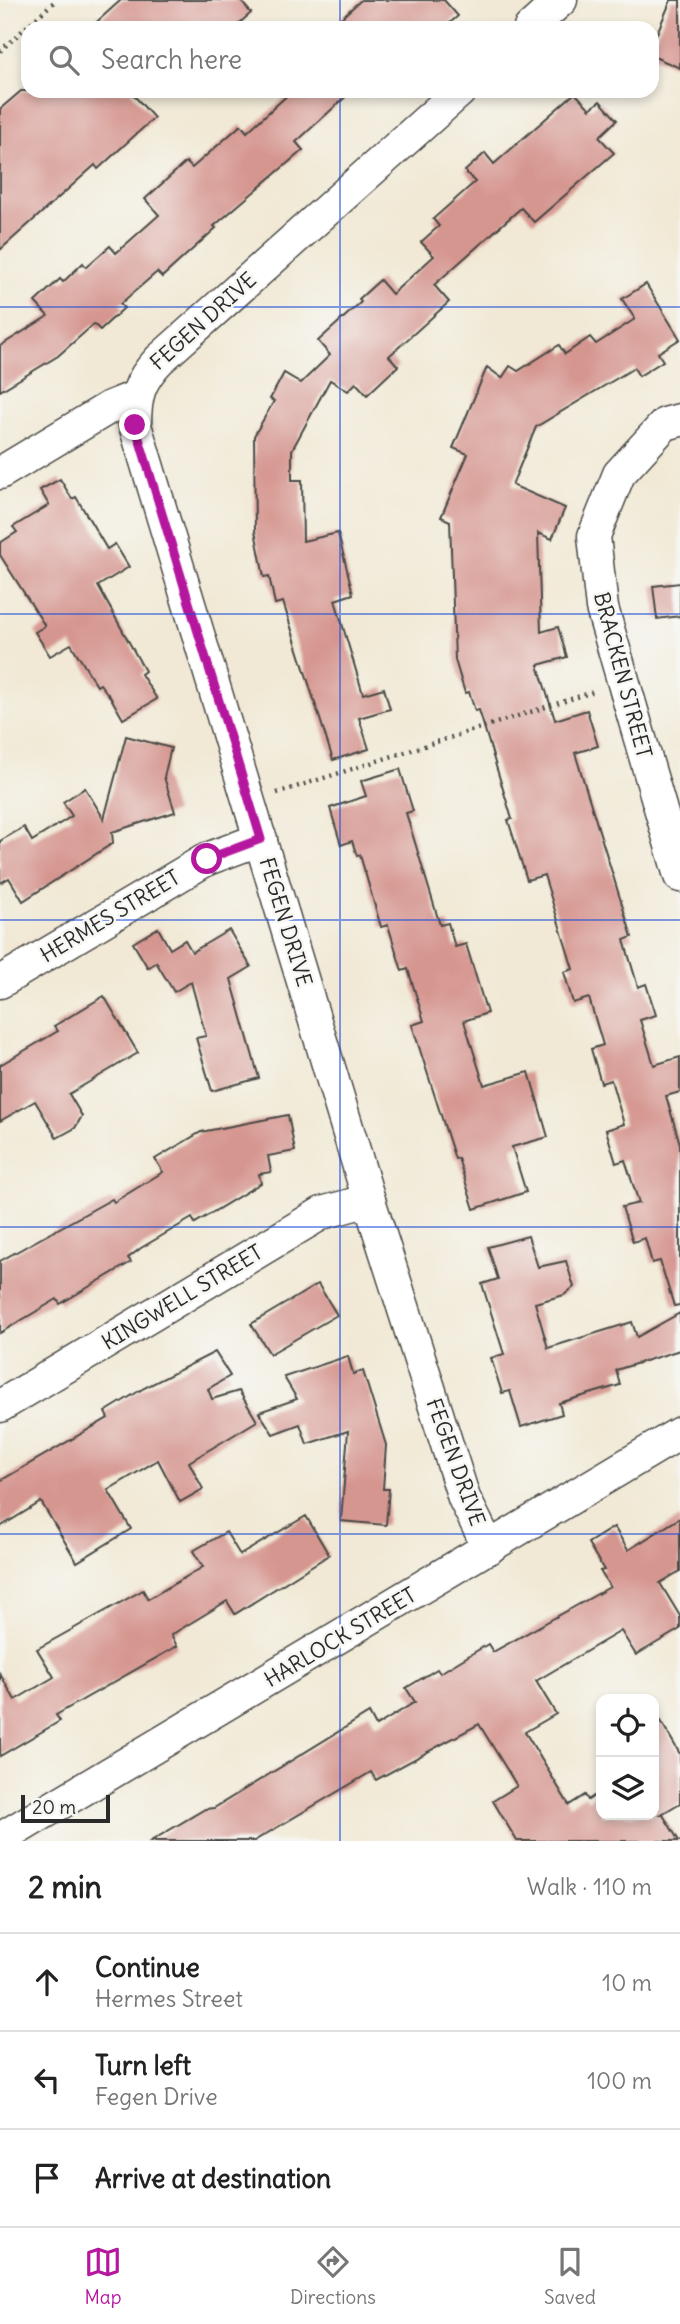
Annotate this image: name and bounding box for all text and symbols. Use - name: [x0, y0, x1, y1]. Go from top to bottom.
- search box: [21, 21, 659, 98]
- icon: search: [45, 41, 83, 79]
- text: Search here: [101, 43, 242, 76]
- street label: FEGEN DRIVE: [144, 266, 262, 376]
- route end: [119, 409, 150, 440]
- street label: BRACKEN STREET: [588, 589, 658, 761]
- route start: [191, 843, 222, 874]
- street label: FEGEN DRIVE: [254, 854, 318, 990]
- street label: HERMES STREET: [35, 864, 185, 968]
- street label: KINGWELL STREET: [97, 1238, 267, 1356]
- street label: FEGEN DRIVE: [420, 1395, 492, 1529]
- street label: HARLOCK STREET: [259, 1581, 421, 1693]
- map controls: [596, 1694, 659, 1820]
- button: locate: [596, 1694, 659, 1757]
- button: layers: [596, 1757, 659, 1820]
- scale bar: [21, 1792, 110, 1824]
- text: 20 m: [32, 1795, 76, 1819]
- text: 2 min: [28, 1868, 102, 1906]
- text: Walk · 110 m: [527, 1872, 652, 1901]
- text: Continue: [95, 1951, 200, 1984]
- icon: ahead: [28, 1963, 66, 2001]
- text: 10 m: [602, 1968, 652, 1997]
- text: Hermes Street: [95, 1984, 243, 2013]
- text: Turn left: [95, 2049, 191, 2082]
- icon: left: [28, 2061, 66, 2099]
- text: 100 m: [587, 2066, 652, 2095]
- text: Fegen Drive: [95, 2082, 218, 2111]
- icon: arrive: [28, 2159, 66, 2197]
- text: Arrive at destination: [95, 2162, 331, 2195]
- tab: Map: [84, 2243, 122, 2309]
- tab: Directions: [290, 2243, 376, 2309]
- tab: Saved: [544, 2243, 596, 2309]

